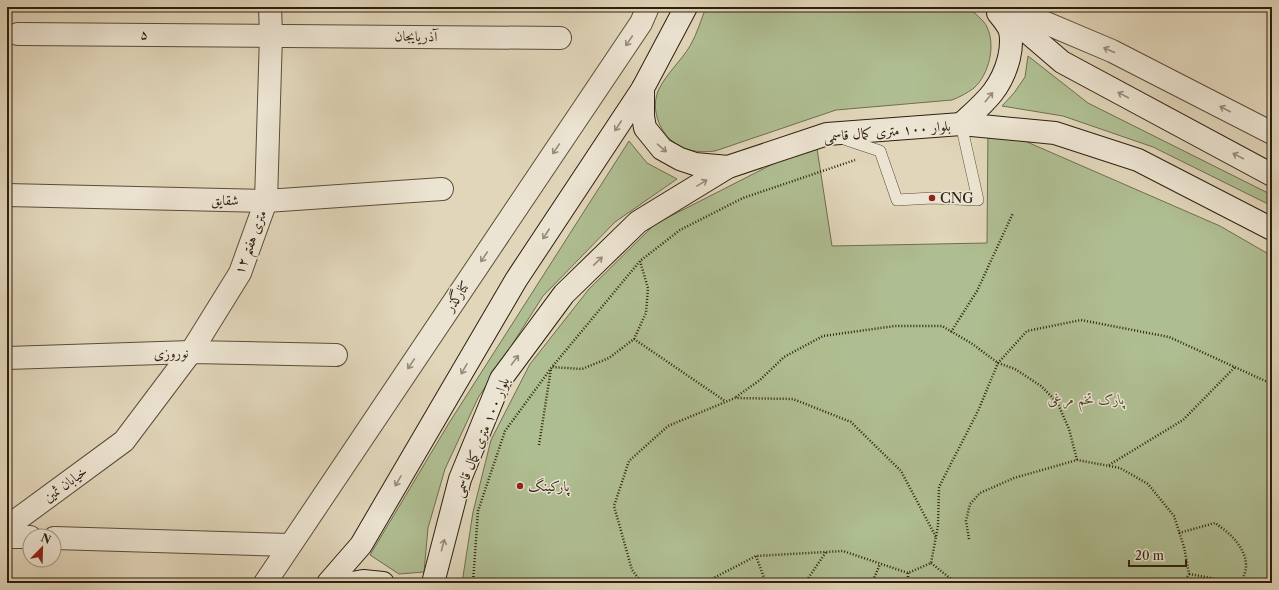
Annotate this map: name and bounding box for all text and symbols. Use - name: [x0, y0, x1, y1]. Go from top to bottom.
- street label: ۵: [140, 25, 148, 43]
- street label: آذریایجان: [394, 27, 439, 45]
- one-way arrow: [625, 35, 633, 46]
- one-way arrow: [1103, 45, 1115, 53]
- one-way arrow: [1117, 91, 1129, 98]
- one-way arrow: [984, 92, 993, 103]
- one-way arrow: [1219, 105, 1231, 112]
- street label: بلوار ۱۰۰ متری کمال قاسمی: [823, 116, 952, 147]
- one-way arrow: [614, 120, 622, 131]
- one-way arrow: [552, 143, 560, 154]
- one-way arrow: [657, 143, 667, 152]
- one-way arrow: [1232, 152, 1244, 160]
- one-way arrow: [696, 179, 708, 187]
- place label: CNG: [940, 189, 974, 207]
- street label: شقایق: [211, 191, 239, 209]
- marker: CNG: [927, 193, 937, 203]
- street label: ۱۲ متری هفتم: [230, 207, 275, 278]
- one-way arrow: [542, 228, 550, 240]
- one-way arrow: [480, 251, 488, 262]
- one-way arrow: [593, 256, 603, 266]
- street label: کنارگذر: [438, 277, 474, 316]
- street label: نوروزی: [153, 343, 189, 363]
- one-way arrow: [511, 355, 519, 366]
- one-way arrow: [407, 359, 415, 370]
- one-way arrow: [460, 363, 468, 375]
- street label: بلوار ۱۰۰ متری کمال قاسمی: [449, 374, 514, 500]
- park label: پارک تخم مرغی: [1048, 390, 1126, 413]
- street label: خیابان ثمین: [39, 462, 91, 506]
- one-way arrow: [394, 475, 402, 487]
- place label: پارکینگ: [528, 477, 571, 497]
- marker: پارکینگ: [515, 481, 525, 491]
- north arrow: [22, 528, 62, 568]
- text: N: [39, 530, 53, 547]
- one-way arrow: [440, 539, 447, 552]
- scale bar: [1129, 542, 1186, 568]
- text: 20 m: [1135, 548, 1164, 563]

